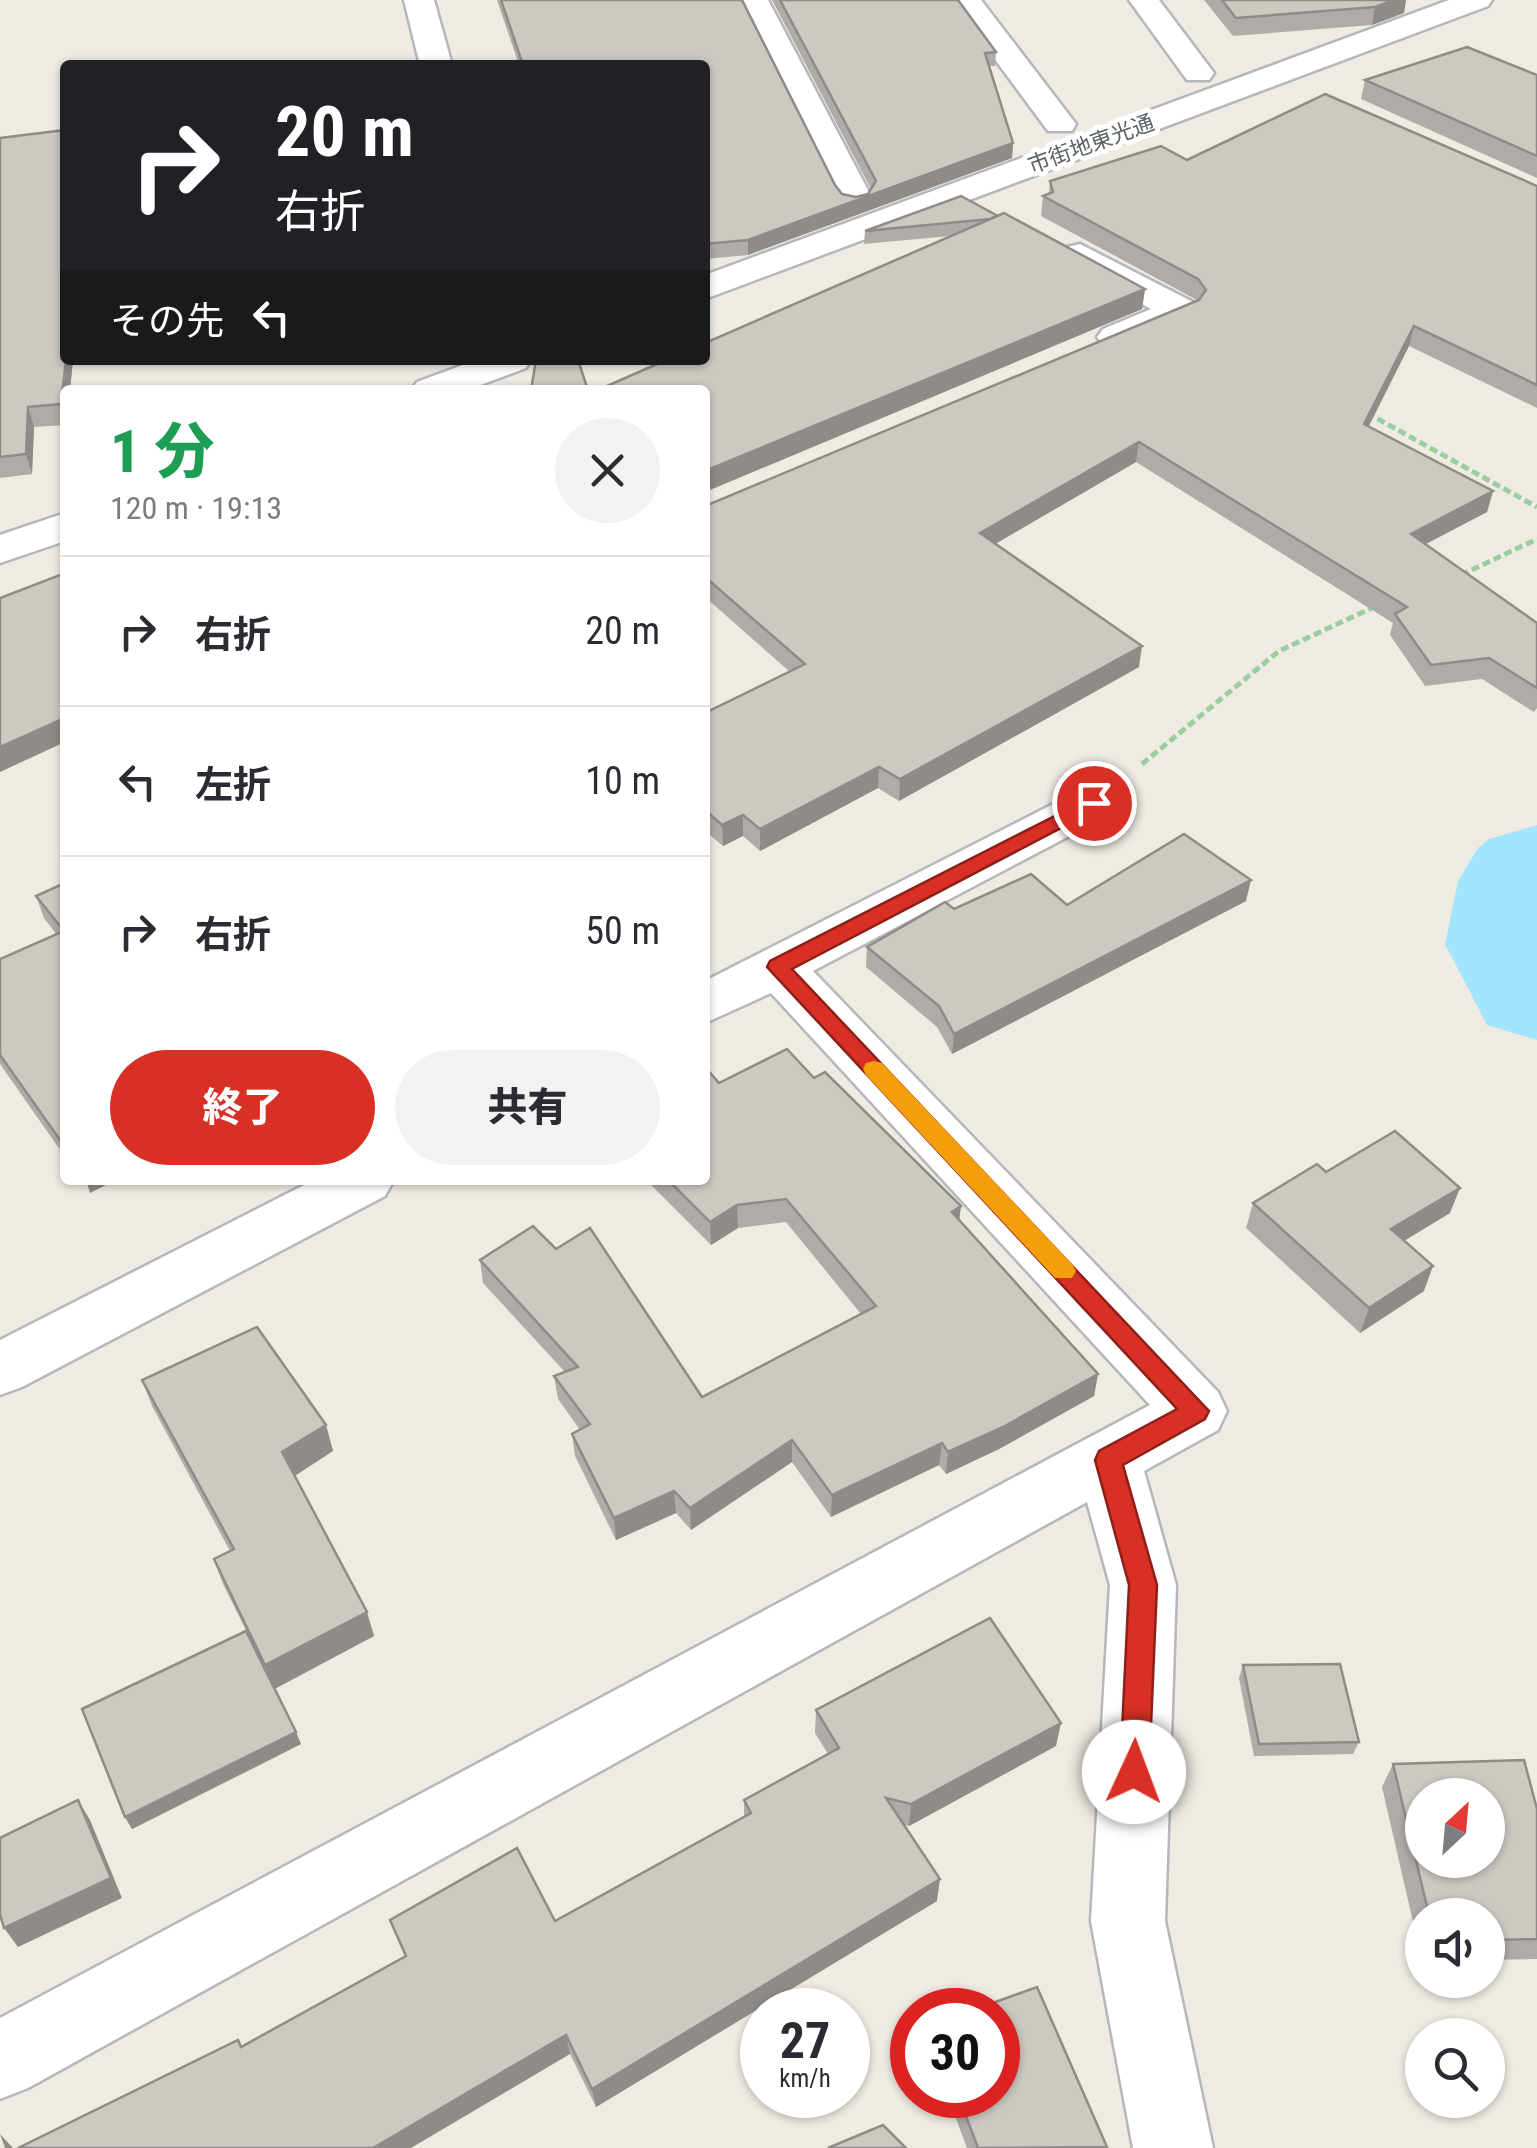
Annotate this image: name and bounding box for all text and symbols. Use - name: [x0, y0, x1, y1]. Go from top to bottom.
- text: 20 m: [275, 91, 414, 173]
- icon: right: [110, 100, 240, 230]
- street label: 市街地東光通: [1025, 110, 1157, 178]
- text: 右折: [275, 185, 365, 238]
- icon: left: [244, 290, 299, 345]
- text: その先: [110, 299, 224, 343]
- text: 1 分: [110, 416, 214, 487]
- button: close: [555, 418, 660, 523]
- text: 120 m · 19:13: [110, 489, 282, 527]
- icon: right: [110, 604, 165, 659]
- text: 20 m: [585, 609, 660, 653]
- text: 右折: [195, 613, 271, 657]
- icon: left: [110, 754, 165, 809]
- text: 10 m: [585, 759, 660, 803]
- pin: [1052, 761, 1137, 846]
- text: 左折: [195, 763, 271, 807]
- icon: arrive: [1067, 776, 1122, 831]
- icon: right: [110, 904, 165, 959]
- text: 50 m: [585, 909, 660, 953]
- text: 右折: [195, 913, 271, 957]
- button: 終了: [110, 1050, 375, 1165]
- button: 共有: [395, 1050, 660, 1165]
- position arrow: [1082, 1720, 1186, 1824]
- north arrow: [1405, 1778, 1505, 1878]
- map controls: [1405, 1778, 1505, 2118]
- button: sound: [1405, 1898, 1505, 1998]
- speed limit sign: 30: [890, 1988, 1020, 2118]
- text: 27: [780, 2012, 830, 2070]
- button: search: [1405, 2018, 1505, 2118]
- text: km/h: [779, 2064, 831, 2093]

